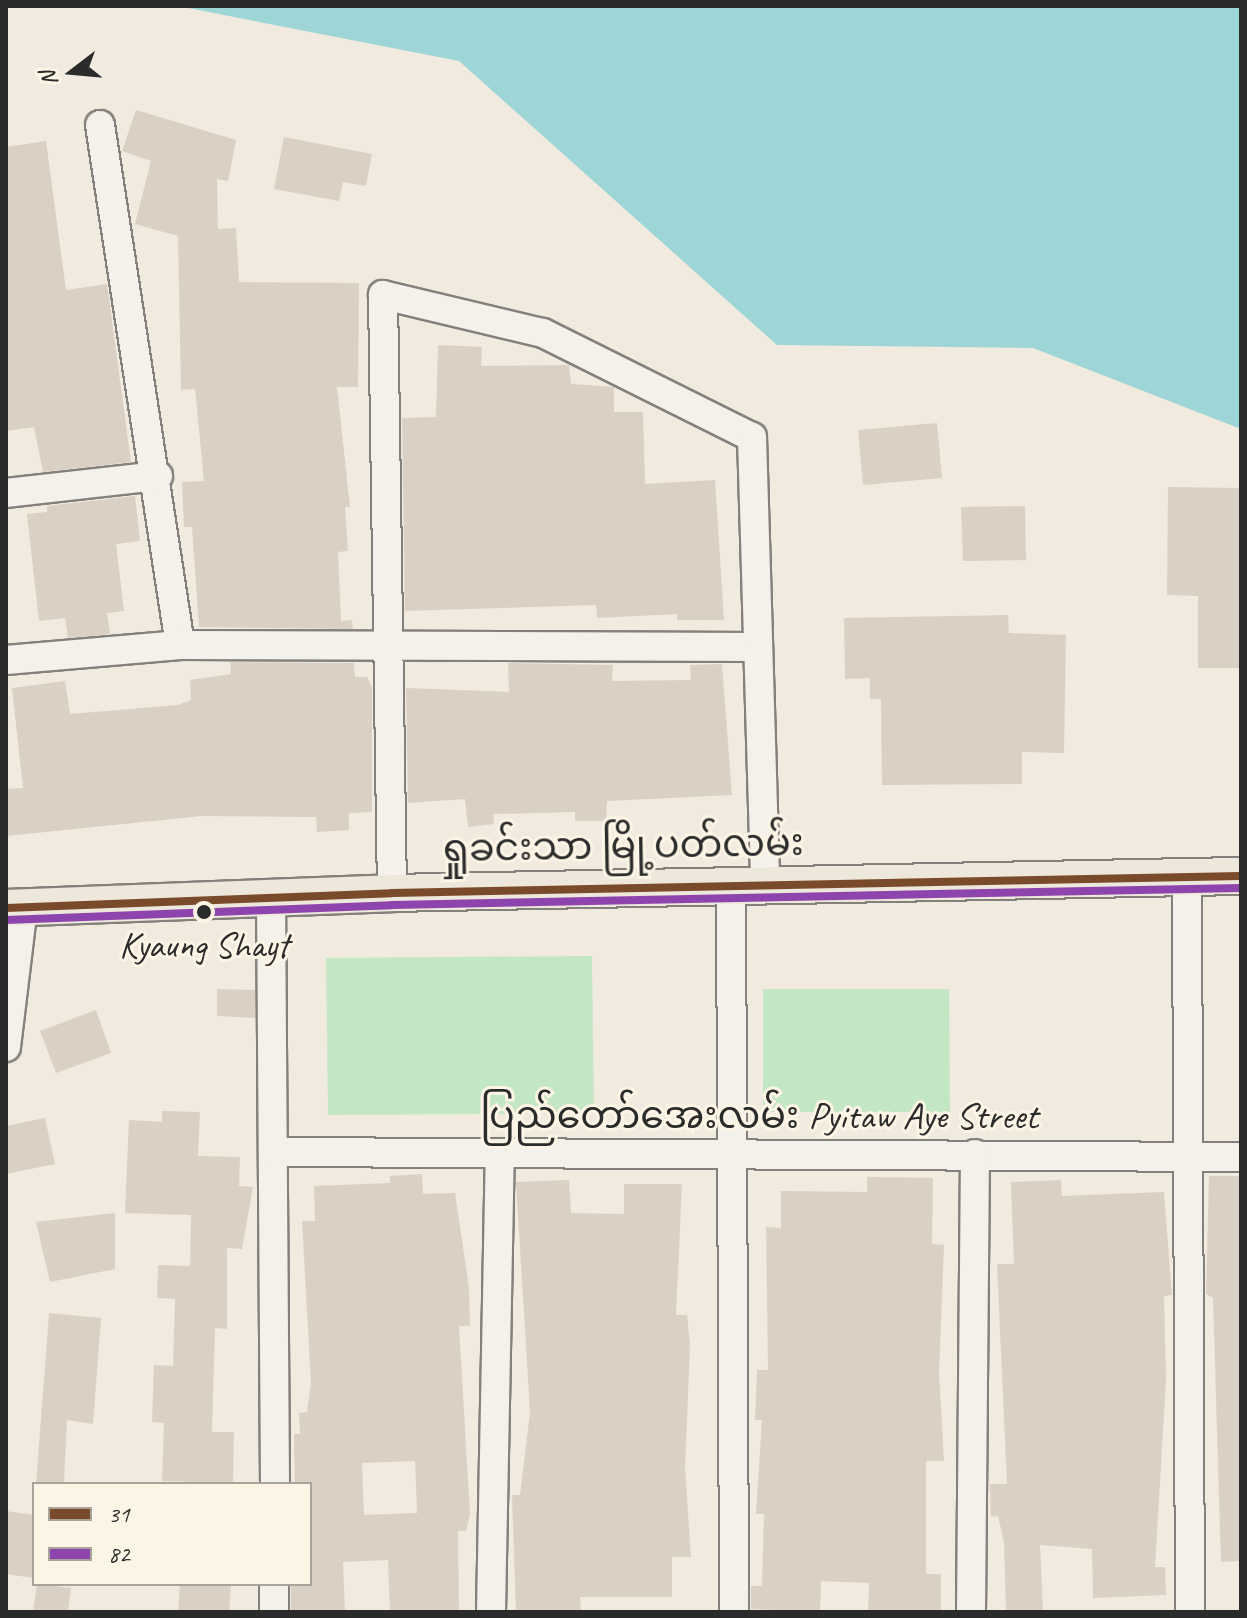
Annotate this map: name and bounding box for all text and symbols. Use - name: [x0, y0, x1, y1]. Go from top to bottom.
- north arrow: [32, 32, 112, 112]
- text: N: [34, 68, 64, 89]
- street label: ရှုခင်းသာ မြို့ပတ်လမ်း: [440, 820, 804, 872]
- marker: Kyaung Shayt: [196, 904, 212, 920]
- place label: Kyaung Shayt: [119, 924, 289, 968]
- street label: ပြည်တော်အေးလမ်း Pyitaw Aye Street: [480, 1093, 1038, 1139]
- legend: [32, 1482, 312, 1586]
- text: 31: [108, 1499, 130, 1529]
- text: 82: [108, 1539, 130, 1569]

